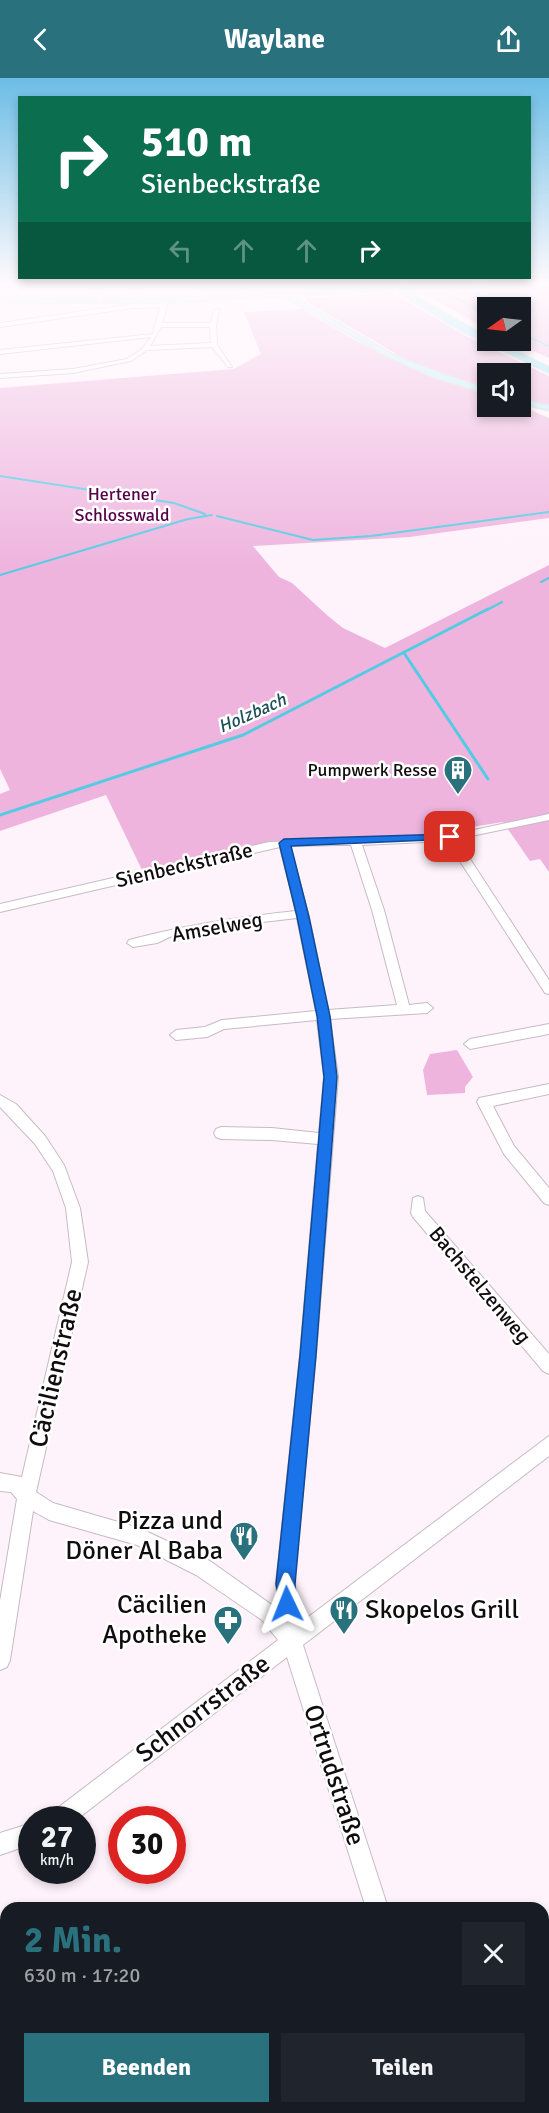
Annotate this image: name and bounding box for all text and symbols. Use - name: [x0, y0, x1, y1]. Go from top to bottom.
- icon: back: [24, 23, 57, 56]
- text: Waylane: [224, 23, 325, 56]
- icon: share: [492, 23, 525, 56]
- text: 510 m: [141, 117, 252, 168]
- icon: right: [42, 120, 120, 198]
- text: Sienbeckstraße: [141, 168, 321, 201]
- icon: left: [164, 234, 197, 267]
- icon: ahead: [227, 234, 260, 267]
- icon: ahead: [290, 234, 323, 267]
- icon: right: [353, 234, 386, 267]
- north arrow: [477, 297, 531, 351]
- map controls: [477, 297, 531, 417]
- button: sound: [477, 363, 531, 417]
- park label: Hertener Schlosswald: [74, 483, 170, 526]
- water label: Holzbach: [215, 688, 290, 738]
- building icon: Pumpwerk Resse: [442, 754, 474, 796]
- place label: Pumpwerk Resse: [308, 759, 437, 781]
- pin: [424, 811, 475, 862]
- icon: arrive: [433, 820, 466, 853]
- street label: Sienbeckstraße: [113, 837, 255, 893]
- street label: Amselweg: [170, 906, 264, 948]
- street label: Bachstelzenweg: [423, 1221, 537, 1349]
- street label: Cäcilienstraße: [22, 1285, 90, 1451]
- place label: Pizza und Döner Al Baba: [65, 1505, 223, 1567]
- restaurant icon: Pizza und Döner Al Baba: [228, 1520, 260, 1562]
- position arrow: [255, 1572, 319, 1636]
- place label: Cäcilien Apotheke: [102, 1589, 207, 1651]
- restaurant icon: Skopelos Grill: [328, 1594, 360, 1636]
- place label: Skopelos Grill: [365, 1594, 519, 1626]
- pharmacy icon: Cäcilien Apotheke: [212, 1604, 244, 1646]
- street label: Schnorrstraße: [129, 1648, 277, 1770]
- street label: Ortrudstraße: [296, 1701, 372, 1849]
- speed limit sign: 30: [108, 1806, 186, 1884]
- text: 27: [41, 1819, 73, 1856]
- text: km/h: [40, 1851, 74, 1869]
- text: 2 Min.: [24, 1918, 122, 1963]
- button: close: [462, 1922, 525, 1985]
- text: 630 m · 17:20: [24, 1963, 140, 1988]
- button: Beenden: [24, 2033, 269, 2102]
- button: Teilen: [281, 2033, 525, 2102]

